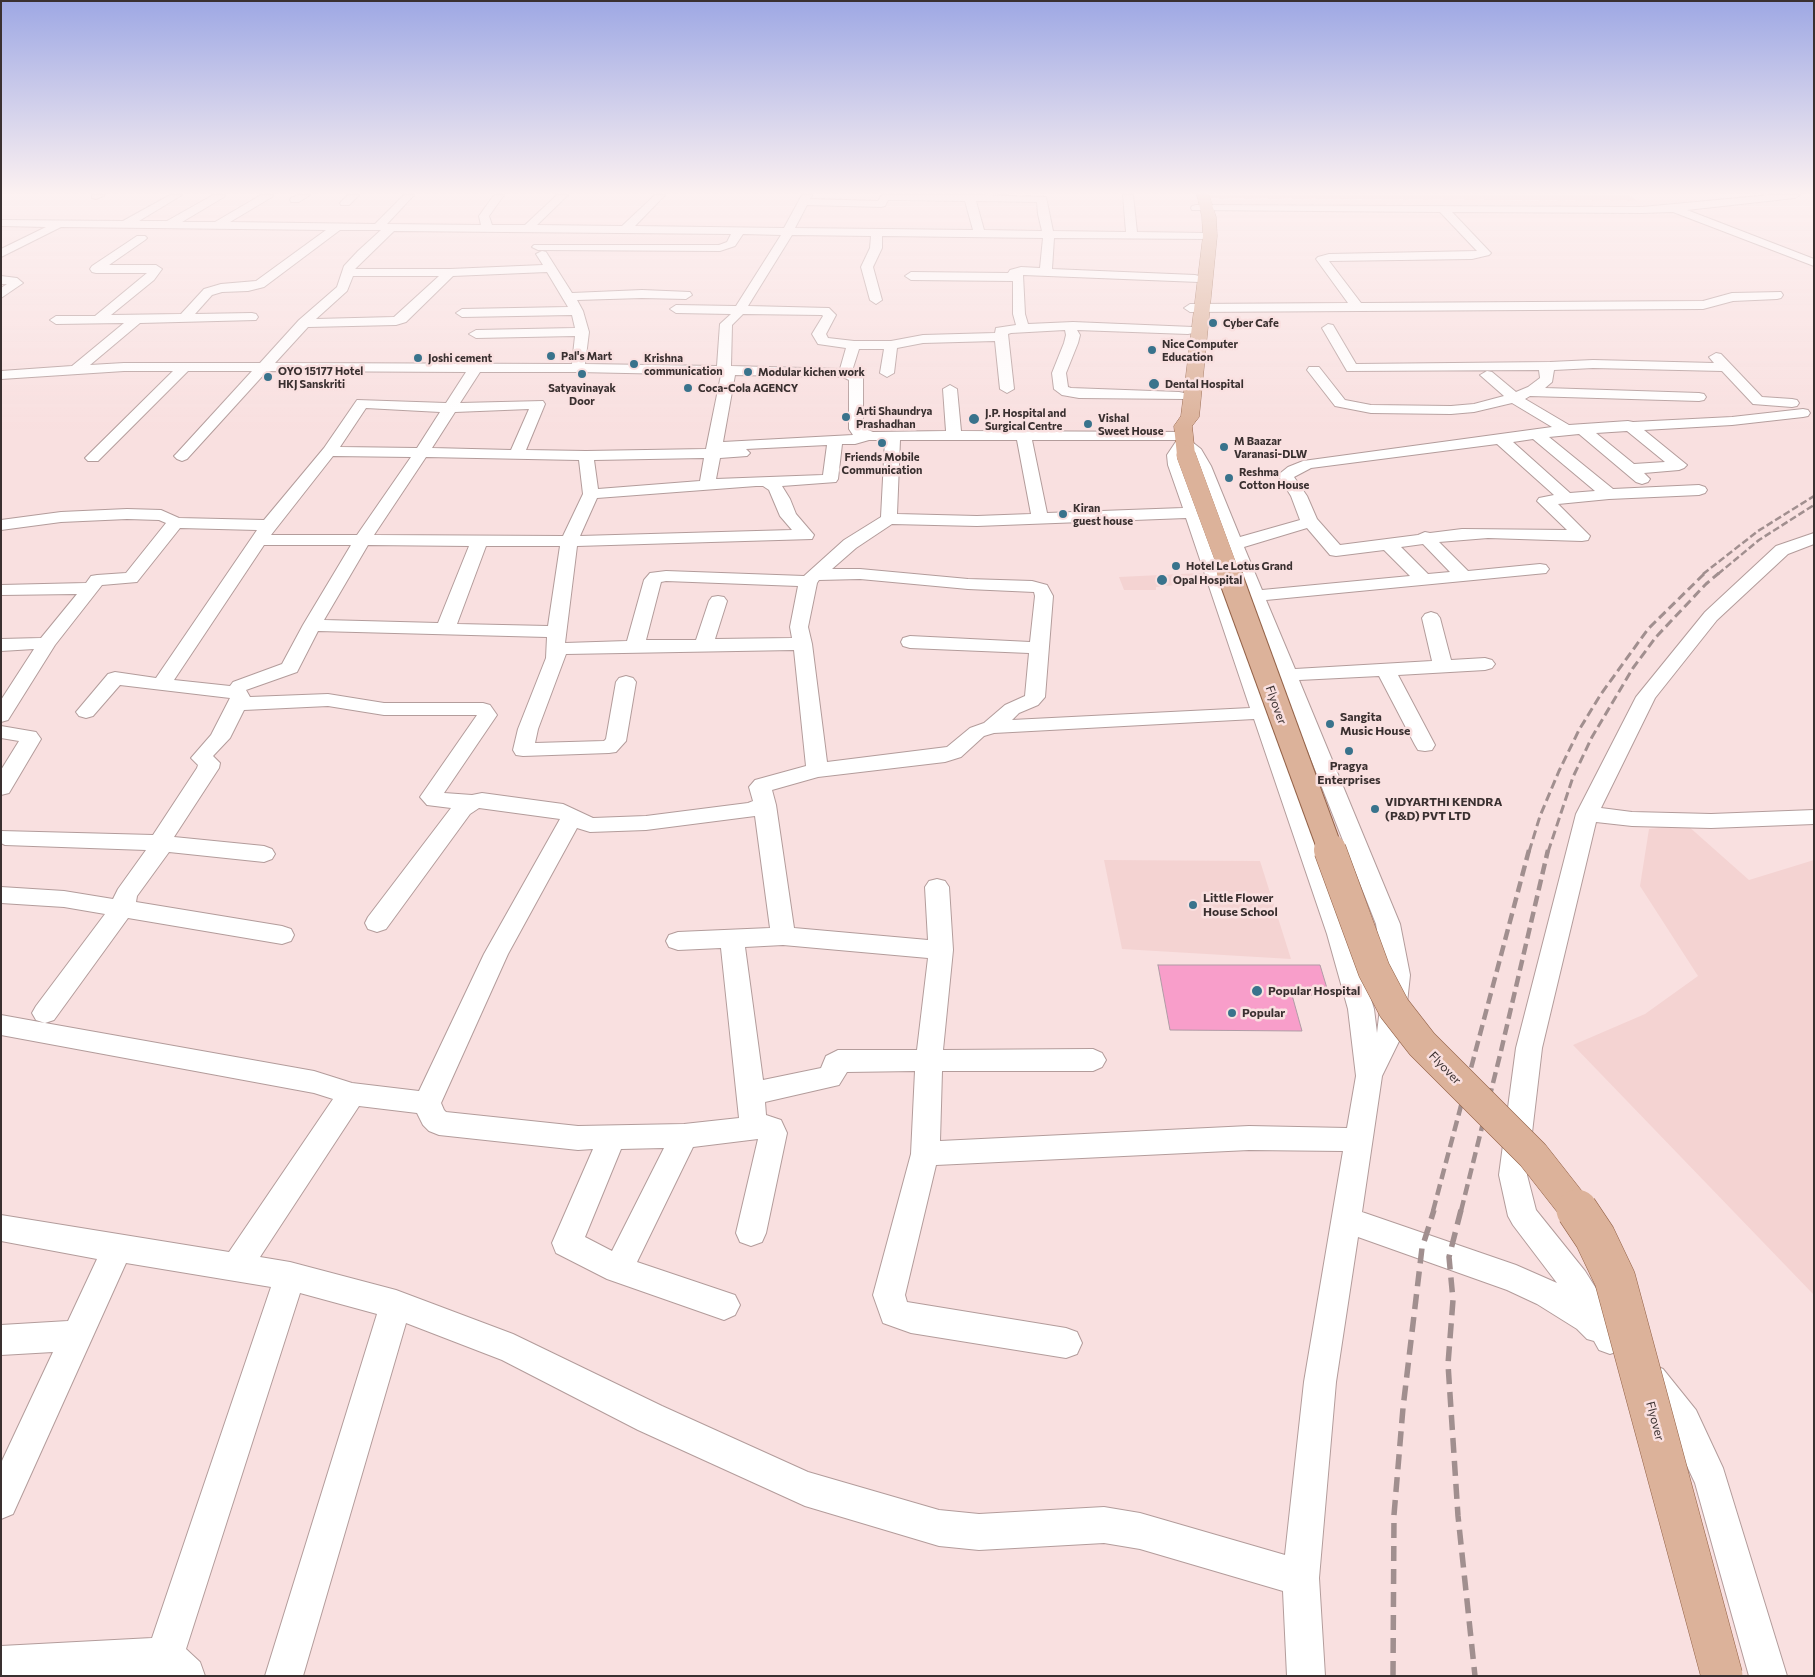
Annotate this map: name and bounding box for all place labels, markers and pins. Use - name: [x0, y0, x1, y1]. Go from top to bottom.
- place label: Cyber Cafe: [1223, 316, 1279, 330]
- marker: Cyber Cafe: [1207, 317, 1219, 329]
- place label: Nice Computer Education: [1162, 337, 1238, 363]
- marker: Nice Computer Education: [1146, 344, 1158, 356]
- place label: Pal's Mart: [561, 349, 612, 363]
- marker: Pal's Mart: [545, 350, 557, 362]
- place label: Joshi cement: [428, 351, 492, 365]
- place label: Krishna communication: [644, 351, 723, 377]
- marker: Joshi cement: [412, 352, 424, 364]
- marker: Krishna communication: [628, 358, 640, 370]
- place label: OYO 15177 Hotel HKJ Sanskriti: [278, 364, 363, 390]
- place label: Modular kichen work: [758, 365, 865, 379]
- marker: Modular kichen work: [742, 366, 754, 378]
- marker: Satyavinayak Door: [576, 368, 588, 380]
- marker: OYO 15177 Hotel HKJ Sanskriti: [262, 371, 274, 383]
- marker: Dental Hospital: [1147, 377, 1161, 391]
- place label: Dental Hospital: [1165, 377, 1244, 391]
- place label: Satyavinayak Door: [548, 381, 616, 407]
- place label: Coca-Cola AGENCY: [698, 381, 798, 395]
- marker: Coca-Cola AGENCY: [682, 382, 694, 394]
- place label: Arti Shaundrya Prashadhan: [856, 404, 932, 430]
- place label: J.P. Hospital and Surgical Centre: [985, 406, 1066, 432]
- marker: Arti Shaundrya Prashadhan: [840, 411, 852, 423]
- place label: Vishal Sweet House: [1098, 411, 1164, 437]
- marker: J.P. Hospital and Surgical Centre: [967, 412, 981, 426]
- marker: Vishal Sweet House: [1082, 418, 1094, 430]
- place label: M Baazar Varanasi-DLW: [1234, 434, 1307, 460]
- marker: Friends Mobile Communication: [876, 437, 888, 449]
- marker: M Baazar Varanasi-DLW: [1218, 441, 1230, 453]
- place label: Friends Mobile Communication: [842, 450, 922, 476]
- place label: Reshma Cotton House: [1239, 465, 1309, 491]
- marker: Reshma Cotton House: [1223, 472, 1235, 484]
- place label: Kiran guest house: [1073, 501, 1133, 527]
- marker: Kiran guest house: [1057, 508, 1069, 520]
- place label: Hotel Le Lotus Grand: [1186, 559, 1293, 573]
- marker: Hotel Le Lotus Grand: [1170, 560, 1182, 572]
- marker: Opal Hospital: [1155, 573, 1169, 587]
- place label: Opal Hospital: [1173, 573, 1242, 587]
- place label: Sangita Music House: [1340, 710, 1410, 738]
- marker: Sangita Music House: [1324, 718, 1336, 730]
- marker: Pragya Enterprises: [1343, 745, 1355, 757]
- place label: Pragya Enterprises: [1317, 759, 1381, 787]
- place label: VIDYARTHI KENDRA (P&D) PVT LTD: [1385, 795, 1502, 823]
- marker: VIDYARTHI KENDRA (P&D) PVT LTD: [1369, 803, 1381, 815]
- place label: Little Flower House School: [1203, 891, 1278, 919]
- marker: Little Flower House School: [1187, 899, 1199, 911]
- marker: Popular Hospital: [1250, 984, 1264, 998]
- place label: Popular Hospital: [1268, 984, 1360, 998]
- place label: Popular: [1242, 1006, 1285, 1020]
- marker: Popular: [1226, 1007, 1238, 1019]

